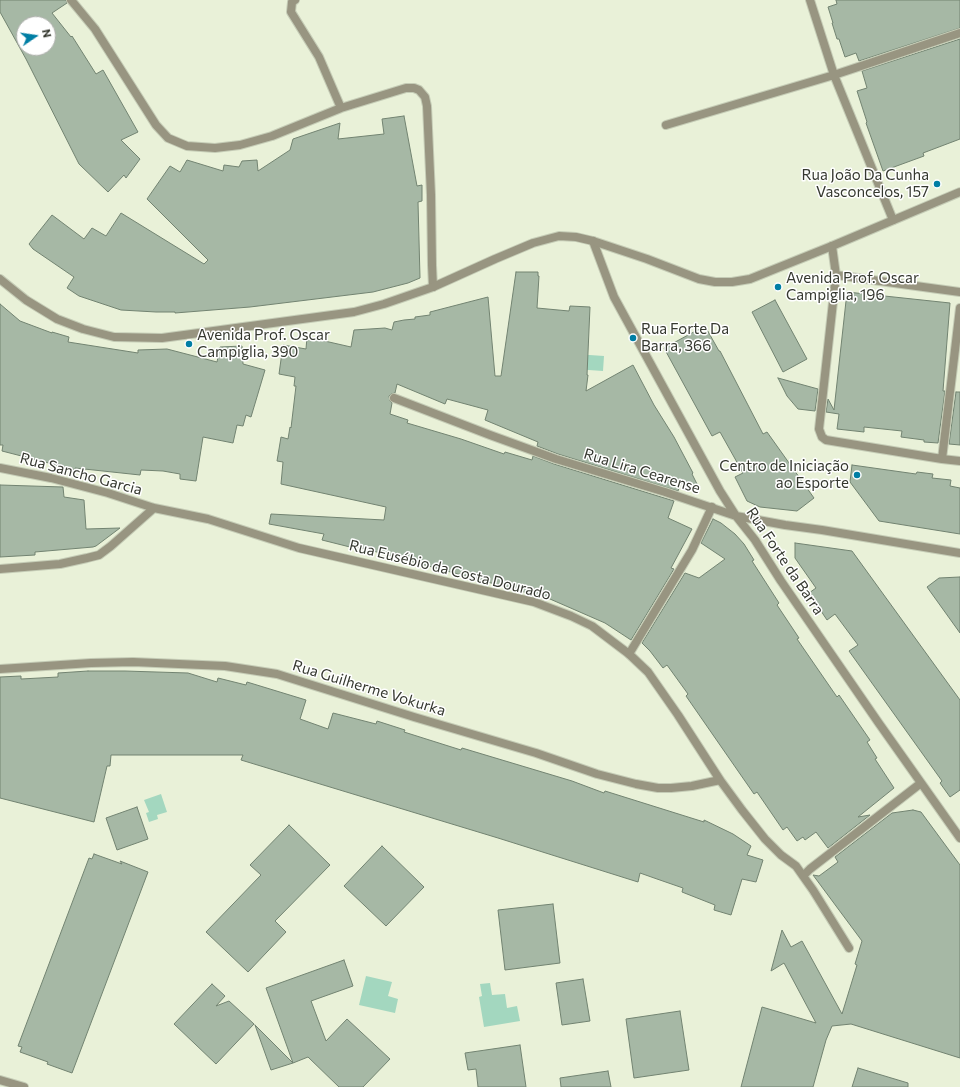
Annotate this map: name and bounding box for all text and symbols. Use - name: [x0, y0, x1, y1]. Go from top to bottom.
- north arrow: [16, 16, 56, 56]
- text: N: [40, 28, 54, 39]
- place label: Rua João Da Cunha Vasconcelos, 157: [802, 166, 929, 201]
- marker: Rua João Da Cunha Vasconcelos, 157: [932, 179, 942, 189]
- place label: Avenida Prof. Oscar Campiglia, 196: [786, 269, 919, 304]
- marker: Avenida Prof. Oscar Campiglia, 196: [773, 282, 783, 292]
- place label: Rua Forte Da Barra, 366: [641, 320, 729, 355]
- place label: Avenida Prof. Oscar Campiglia, 390: [197, 326, 330, 361]
- marker: Rua Forte Da Barra, 366: [628, 333, 638, 343]
- marker: Avenida Prof. Oscar Campiglia, 390: [184, 339, 194, 349]
- street label: Rua Lira Cearense: [581, 445, 703, 497]
- street label: Rua Sancho Garcia: [18, 449, 144, 499]
- place label: Centro de Iniciação ao Esporte: [719, 457, 849, 492]
- marker: Centro de Iniciação ao Esporte: [852, 470, 862, 480]
- street label: Rua Forte da Barra: [742, 504, 828, 618]
- street label: Rua Eusébio da Costa Dourado: [347, 536, 553, 604]
- street label: Rua Guilherme Vokurka: [290, 656, 448, 720]

